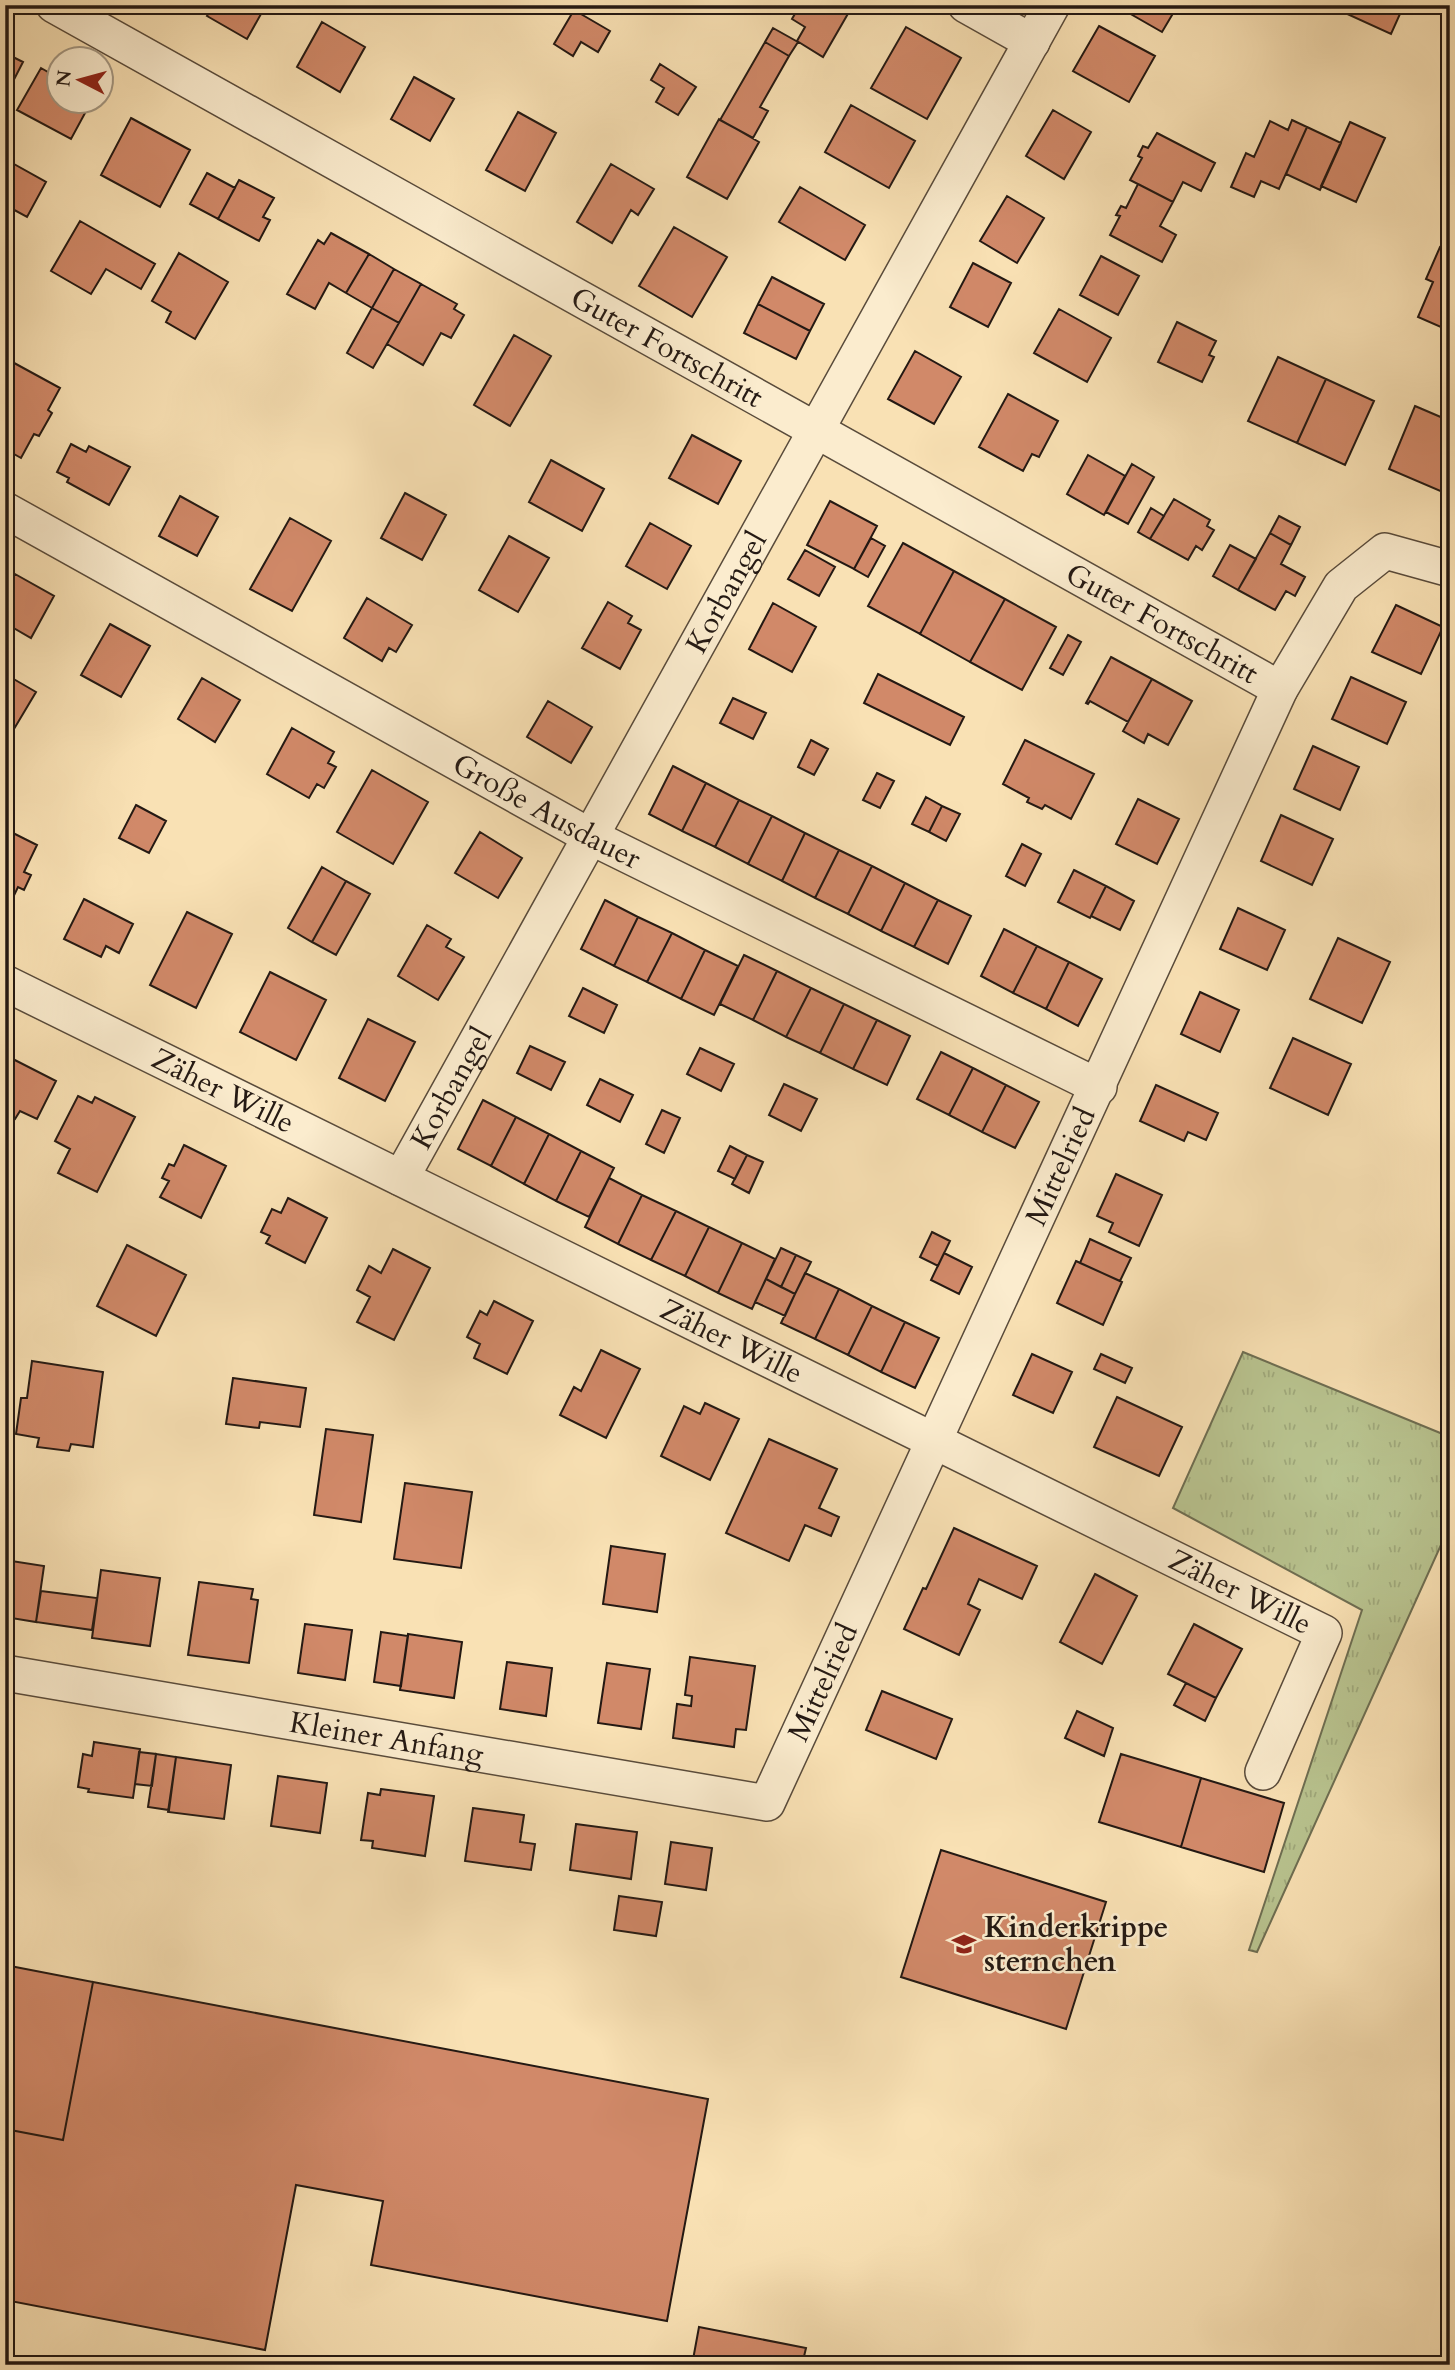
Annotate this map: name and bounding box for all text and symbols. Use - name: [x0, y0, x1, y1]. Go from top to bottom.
- north arrow: [46, 46, 116, 116]
- text: N: [50, 68, 78, 88]
- street label: Guter Fortschritt: [563, 277, 771, 418]
- street label: Korbangel: [676, 524, 777, 661]
- street label: Guter Fortschritt: [1058, 554, 1266, 694]
- street label: Große Ausdauer: [445, 744, 648, 879]
- street label: Korbangel: [401, 1019, 502, 1157]
- street label: Zäher Wille: [145, 1038, 301, 1143]
- street label: Mittelried: [1016, 1101, 1106, 1232]
- street label: Zäher Wille: [653, 1289, 810, 1394]
- street label: Zäher Wille: [1162, 1540, 1318, 1645]
- street label: Mittelried: [778, 1617, 868, 1748]
- street label: Kleiner Anfang: [286, 1702, 487, 1775]
- place label: Kinderkrippe sternchen: [984, 1907, 1168, 1982]
- school or university icon: Kinderkrippe sternchen: [950, 1930, 978, 1958]

